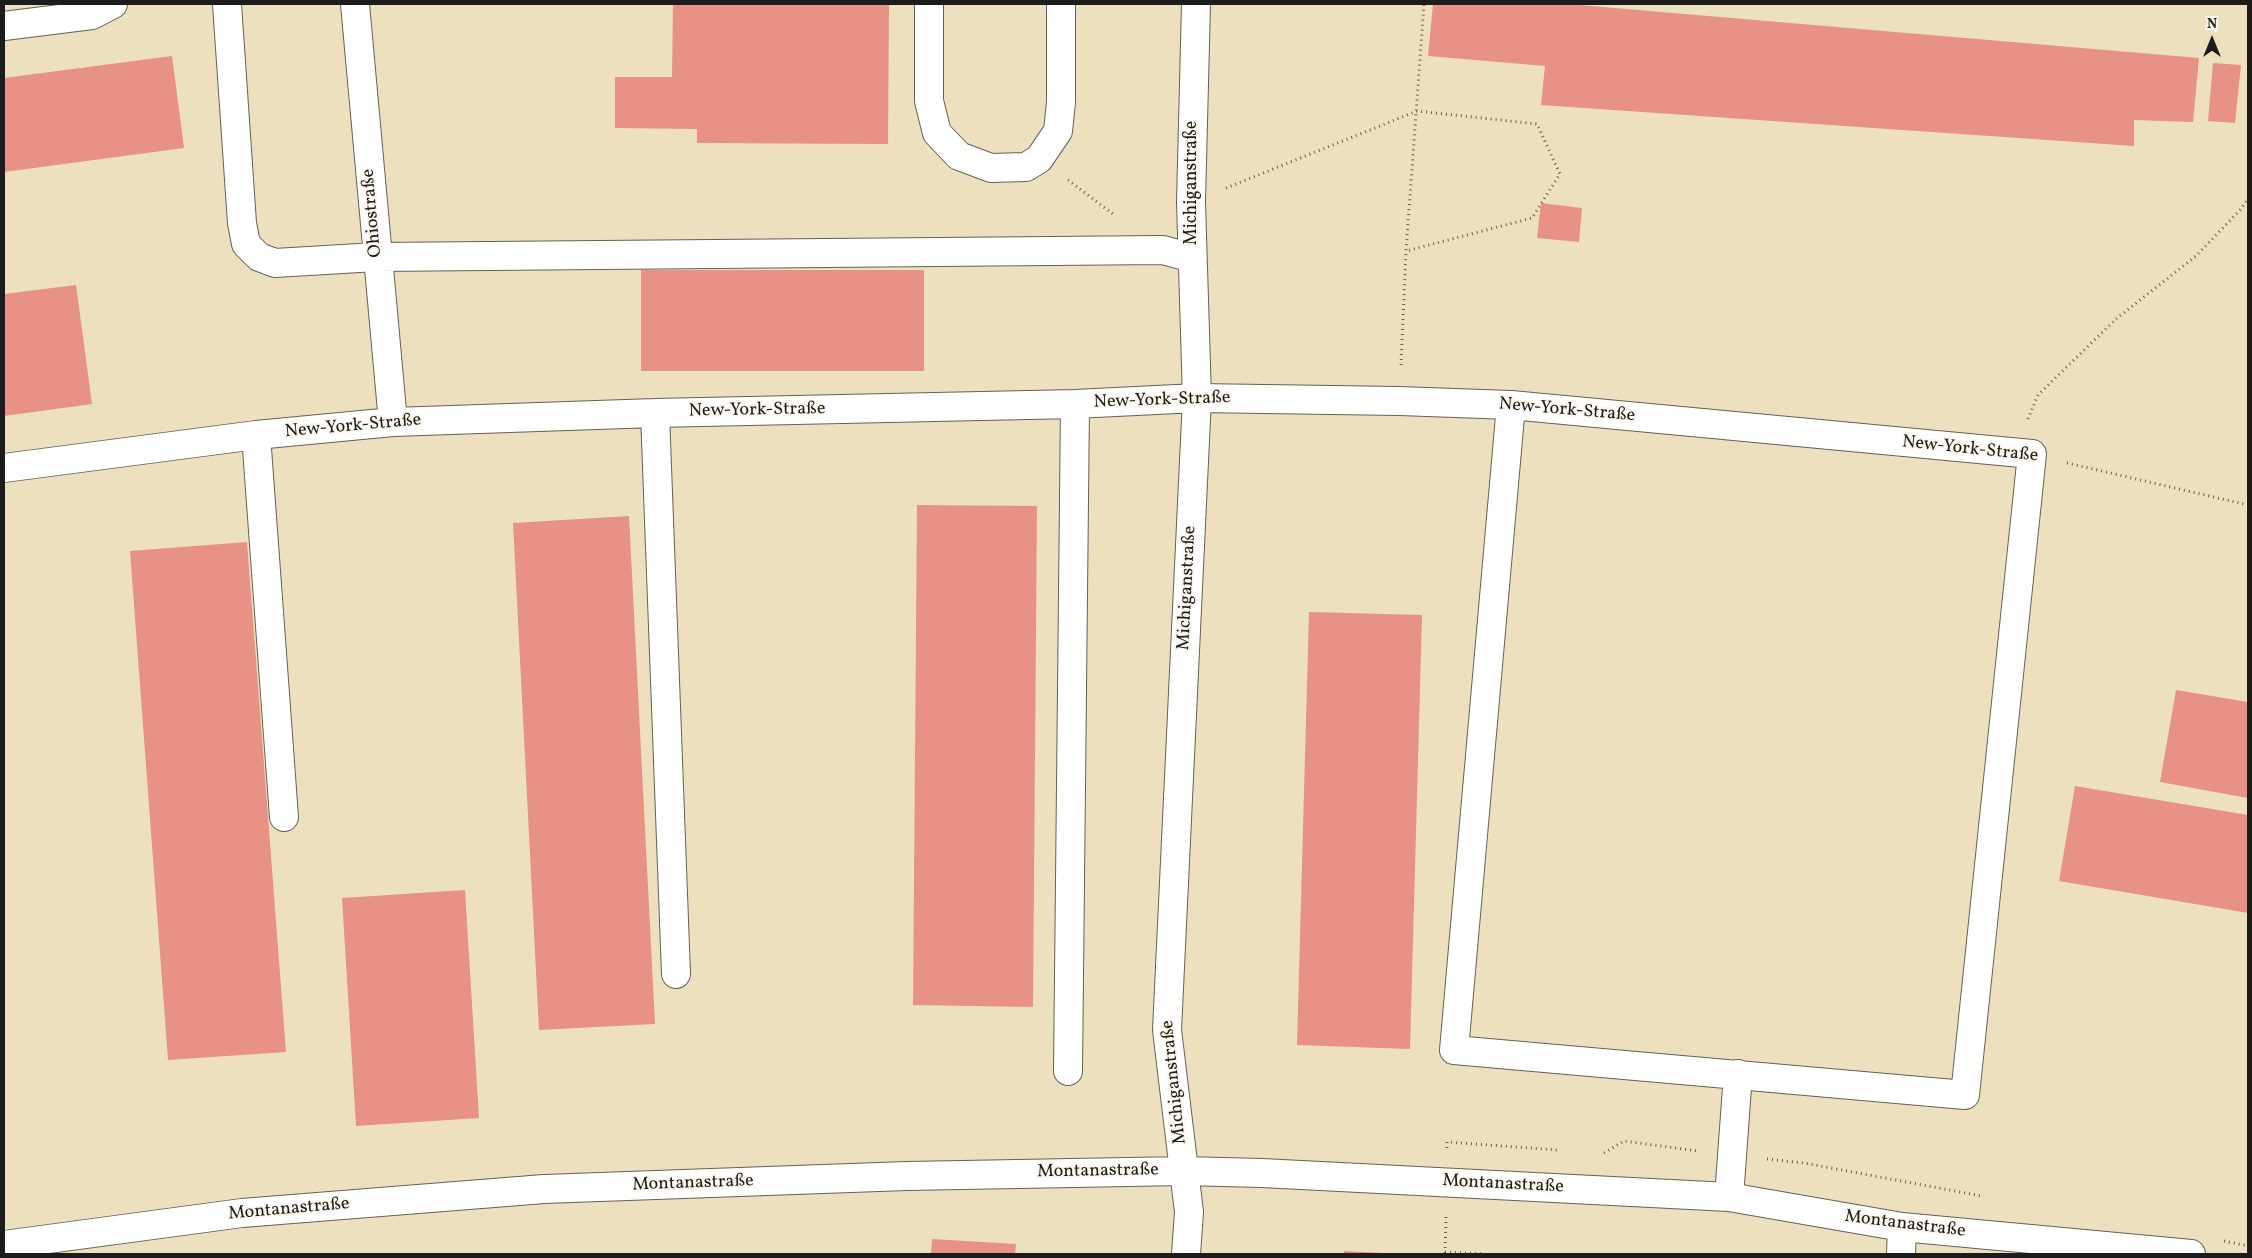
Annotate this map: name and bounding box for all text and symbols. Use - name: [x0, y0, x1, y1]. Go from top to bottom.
- north arrow: [2187, 15, 2237, 65]
- text: N: [2207, 15, 2217, 34]
- street label: Michiganstraße: [1182, 121, 1204, 245]
- street label: Ohiostraße: [358, 168, 388, 258]
- street label: New-York-Straße: [1093, 388, 1231, 414]
- street label: New-York-Straße: [1498, 394, 1636, 428]
- street label: New-York-Straße: [688, 399, 826, 423]
- street label: New-York-Straße: [284, 410, 422, 444]
- street label: New-York-Straße: [1901, 432, 2039, 468]
- street label: Michiganstraße: [1174, 525, 1202, 651]
- street label: Michiganstraße: [1158, 1019, 1192, 1145]
- street label: Montanastraße: [1037, 1160, 1159, 1184]
- street label: Montanastraße: [632, 1171, 754, 1197]
- street label: Montanastraße: [1442, 1171, 1564, 1199]
- street label: Montanastraße: [228, 1194, 350, 1226]
- street label: Montanastraße: [1843, 1207, 1967, 1243]

